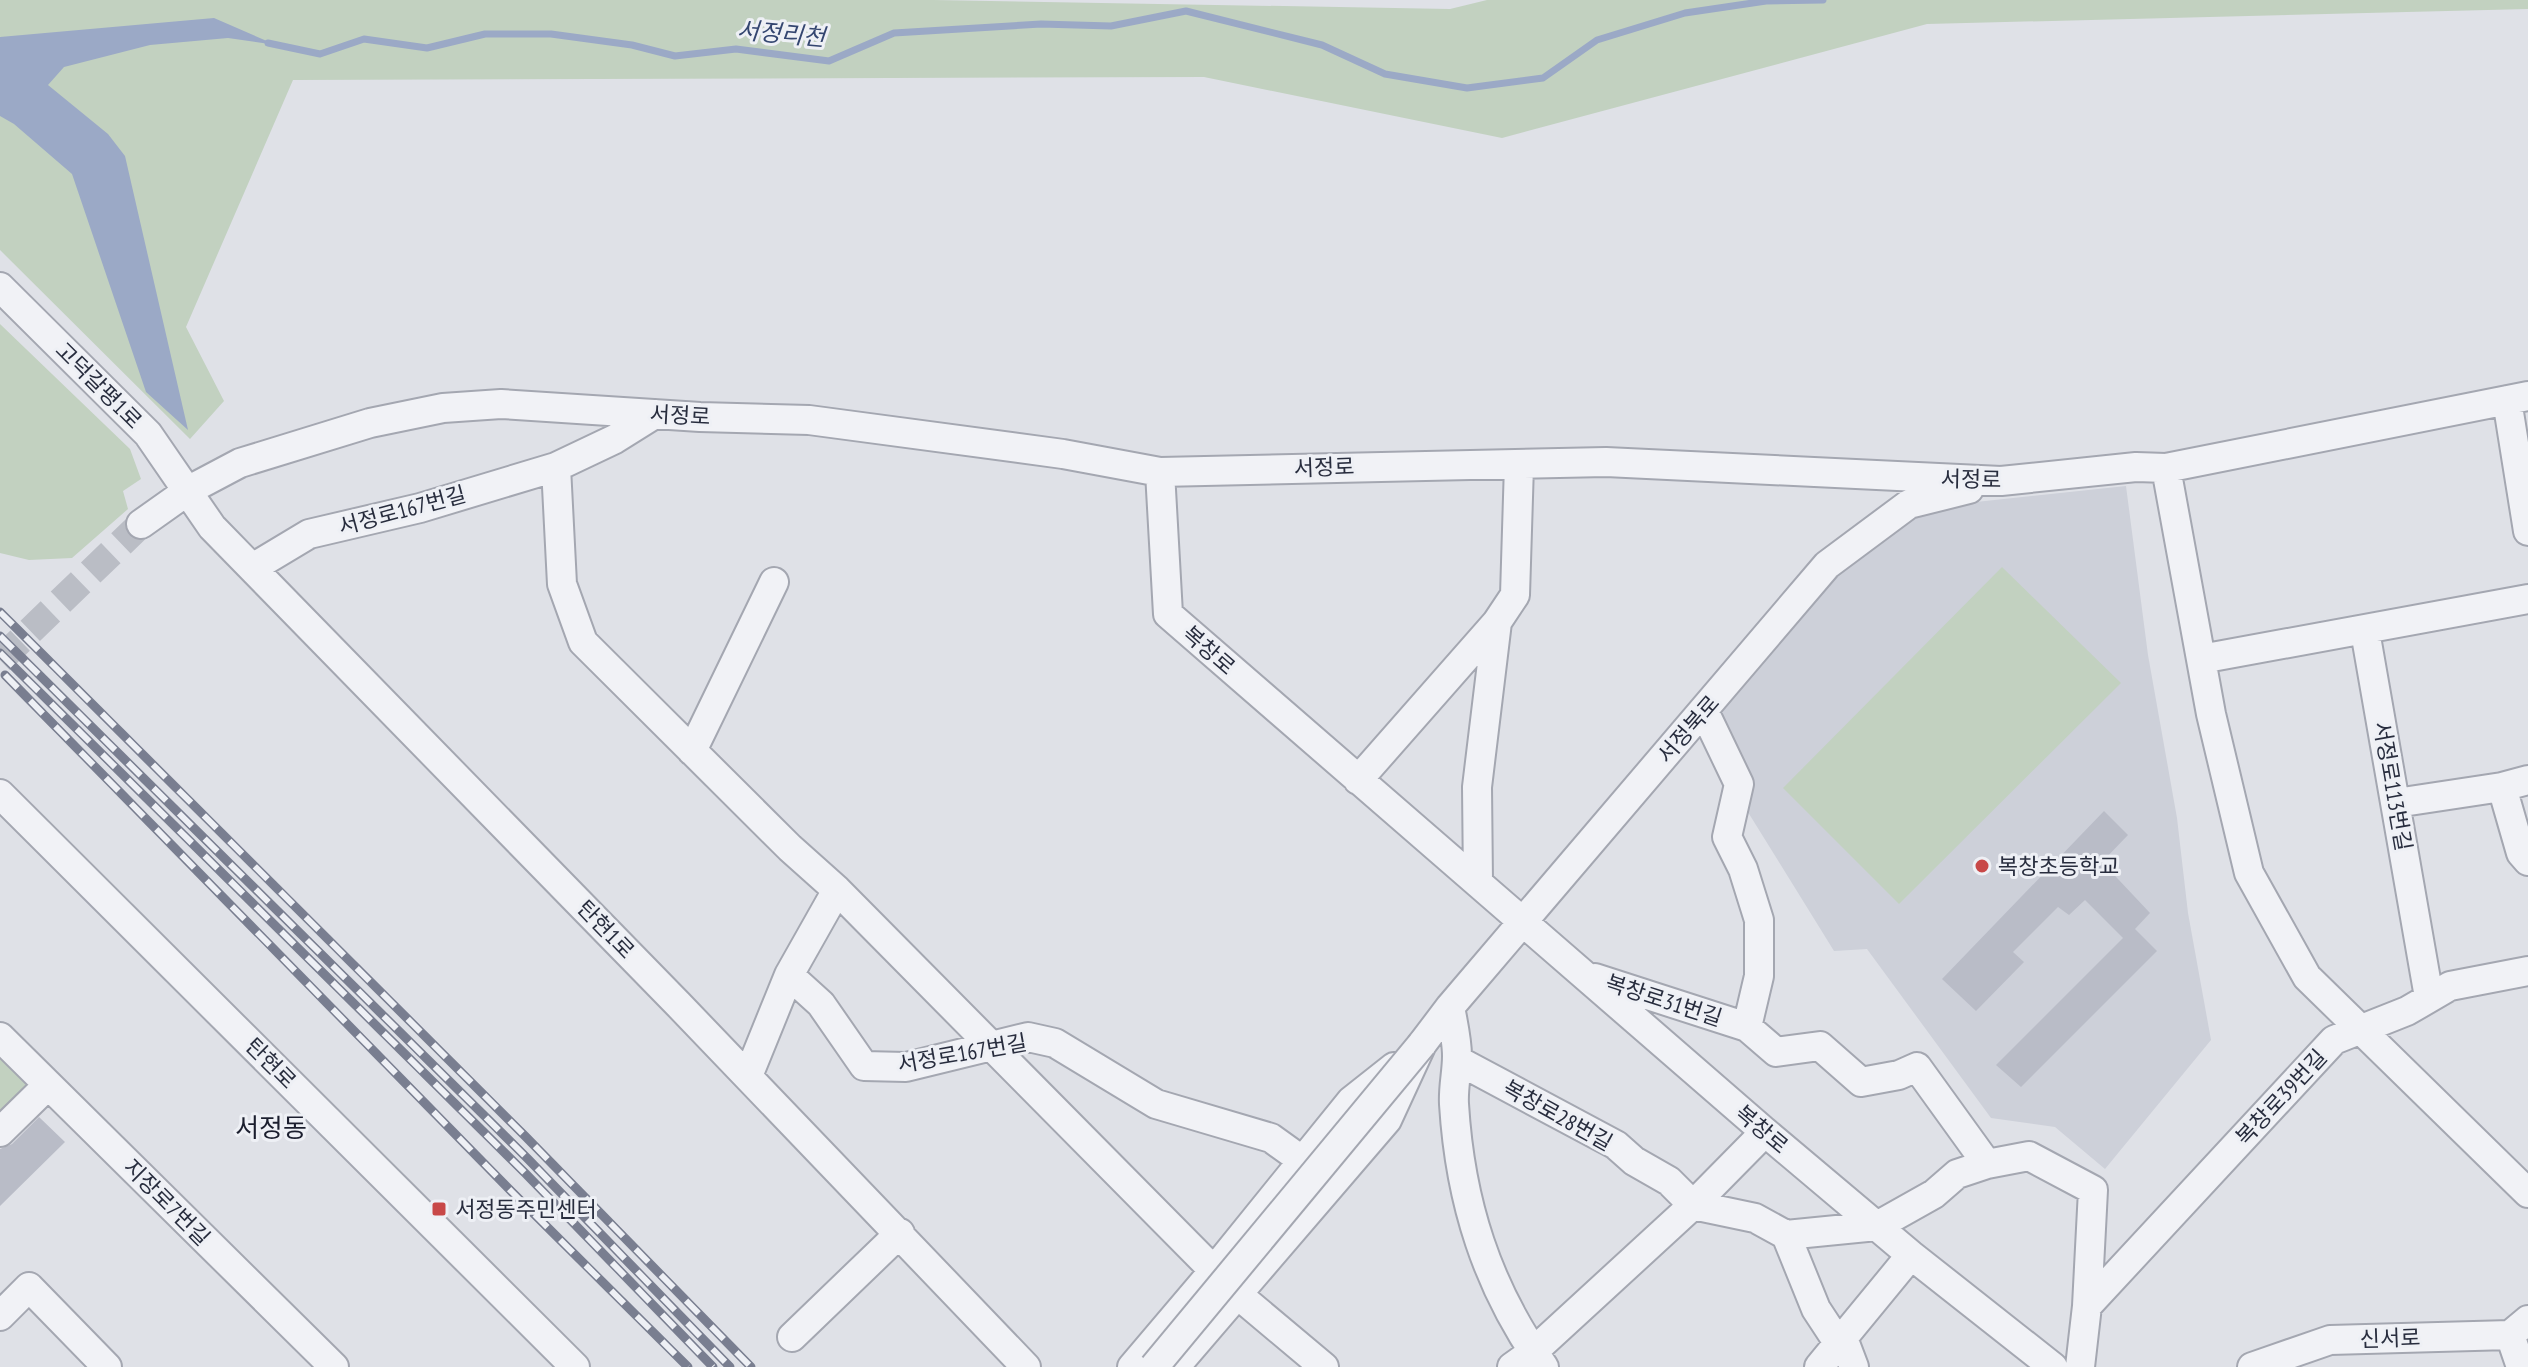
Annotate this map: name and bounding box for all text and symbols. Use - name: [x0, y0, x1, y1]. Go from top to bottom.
- water label: 서정리천: [736, 14, 829, 53]
- street label: 고덕갈평1로: [50, 336, 148, 434]
- street label: 서정로: [649, 399, 711, 431]
- street label: 서정로: [1293, 452, 1355, 482]
- street label: 서정로: [1940, 464, 2002, 494]
- street label: 서정로167번길: [335, 480, 469, 540]
- street label: 복창로: [1177, 620, 1241, 680]
- street label: 서정북로: [1651, 689, 1725, 769]
- street label: 서정로113번길: [2368, 719, 2418, 853]
- place label: 복창초등학교: [1998, 852, 2119, 880]
- marker: 복창초등학교: [1973, 857, 1991, 875]
- street label: 탄현1로: [571, 894, 641, 964]
- street label: 복창로31번길: [1602, 968, 1726, 1032]
- street label: 서정로167번길: [895, 1028, 1029, 1078]
- street label: 탄현로: [240, 1032, 302, 1094]
- street label: 복창로39번길: [2229, 1043, 2333, 1151]
- street label: 복창로28번길: [1498, 1073, 1618, 1157]
- street label: 복창로: [1730, 1099, 1794, 1159]
- district label: 서정동: [235, 1111, 307, 1144]
- street label: 지장로7번길: [118, 1153, 216, 1251]
- place label: 서정동주민센터: [455, 1195, 597, 1223]
- marker: 서정동주민센터: [430, 1200, 448, 1218]
- street label: 신서로: [2359, 1323, 2421, 1353]

